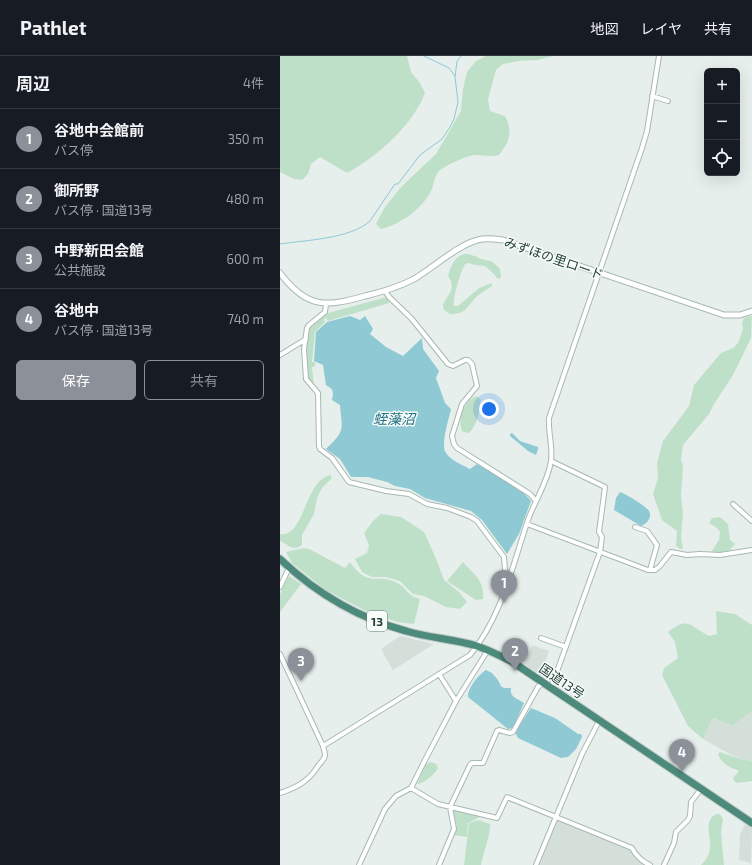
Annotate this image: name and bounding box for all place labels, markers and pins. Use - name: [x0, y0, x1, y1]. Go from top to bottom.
- pin: 1: [491, 570, 517, 603]
- pin: 2: [502, 638, 528, 671]
- pin: 3: [288, 648, 314, 681]
- pin: 4: [669, 739, 695, 772]

